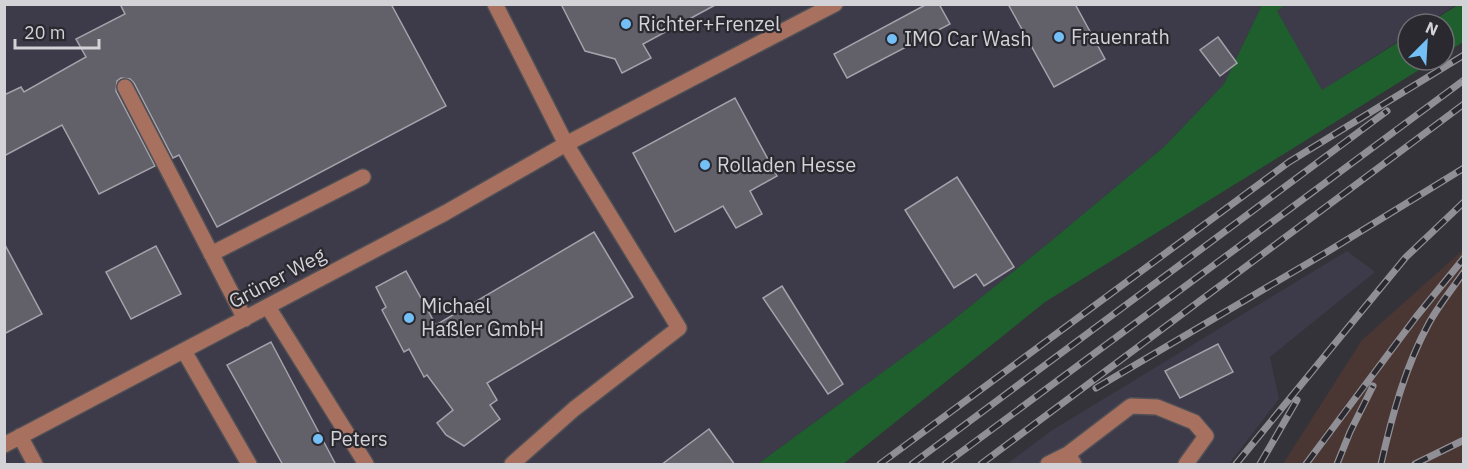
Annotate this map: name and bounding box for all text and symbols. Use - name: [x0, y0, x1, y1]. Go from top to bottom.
- place label: Richter+Frenzel: [638, 10, 780, 37]
- scale bar: [15, 12, 99, 50]
- north arrow: [1396, 12, 1456, 72]
- marker: Richter+Frenzel: [619, 17, 633, 31]
- text: N: [1423, 17, 1441, 40]
- text: 20 m: [24, 21, 66, 44]
- place label: Frauenrath: [1071, 23, 1170, 50]
- place label: IMO Car Wash: [904, 25, 1032, 52]
- marker: Frauenrath: [1052, 30, 1066, 44]
- marker: IMO Car Wash: [885, 32, 899, 46]
- place label: Rolladen Hesse: [717, 151, 856, 178]
- marker: Rolladen Hesse: [698, 158, 712, 172]
- street label: Grüner Weg: [224, 241, 330, 314]
- place label: Michael Haßler GmbH: [421, 292, 544, 342]
- marker: Michael Haßler GmbH: [402, 311, 416, 325]
- place label: Peters: [330, 425, 388, 452]
- marker: Peters: [311, 432, 325, 446]

